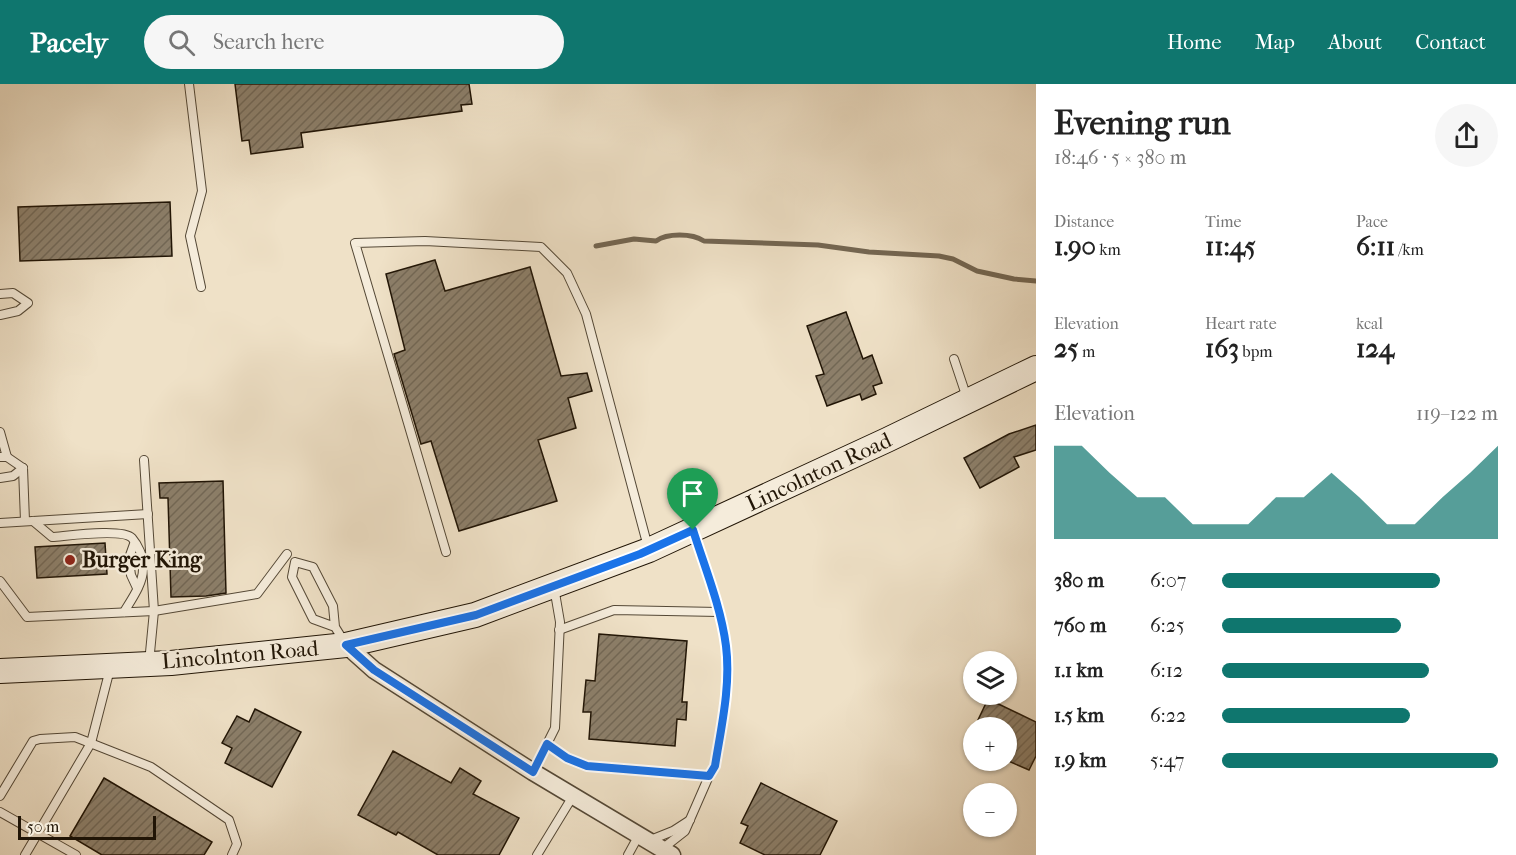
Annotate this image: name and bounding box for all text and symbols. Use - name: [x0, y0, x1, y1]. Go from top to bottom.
- search box: [144, 15, 564, 69]
- text: Pacely: [30, 26, 108, 59]
- icon: search: [165, 26, 198, 59]
- text: Search here: [213, 29, 324, 55]
- text: Home: [1167, 30, 1222, 54]
- text: Map: [1255, 30, 1295, 54]
- text: About: [1328, 30, 1382, 54]
- text: Contact: [1415, 30, 1486, 54]
- text: Evening run: [1054, 104, 1231, 143]
- button: share: [1435, 104, 1498, 167]
- text: 18:46 · 5 × 380 m: [1054, 146, 1186, 169]
- text: Distance: [1054, 212, 1114, 231]
- text: Time: [1205, 212, 1241, 231]
- text: Pace: [1356, 212, 1388, 231]
- text: 1.90: [1054, 231, 1096, 262]
- text: 11:45: [1205, 231, 1256, 262]
- text: 6:11: [1356, 231, 1395, 262]
- text: km: [1096, 240, 1121, 259]
- text: /km: [1395, 240, 1424, 259]
- text: Elevation: [1054, 314, 1119, 333]
- text: Heart rate: [1205, 314, 1277, 333]
- text: kcal: [1356, 314, 1383, 333]
- text: 25: [1054, 333, 1079, 364]
- text: 163: [1205, 333, 1239, 364]
- text: 124: [1356, 333, 1394, 364]
- text: m: [1079, 342, 1095, 361]
- text: bpm: [1239, 342, 1273, 361]
- text: Elevation: [1054, 402, 1135, 425]
- text: 119–122 m: [1416, 402, 1498, 425]
- street label: Lincolnton Road: [742, 427, 897, 517]
- pin: [667, 468, 718, 530]
- icon: arrive: [676, 477, 709, 510]
- place label: Burger King: [82, 547, 203, 573]
- marker: Burger King: [63, 553, 77, 567]
- text: 380 m: [1054, 569, 1104, 592]
- text: 6:07: [1150, 569, 1186, 592]
- text: 760 m: [1054, 614, 1106, 637]
- text: 6:25: [1150, 614, 1185, 637]
- street label: Lincolnton Road: [161, 635, 320, 675]
- map controls: [963, 651, 1017, 837]
- button: layers: [963, 651, 1017, 705]
- text: 1.1 km: [1054, 659, 1103, 682]
- text: 6:12: [1150, 659, 1183, 682]
- text: 1.5 km: [1054, 704, 1104, 727]
- text: 6:22: [1150, 704, 1186, 727]
- button: +: [963, 717, 1017, 771]
- text: 1.9 km: [1054, 749, 1106, 772]
- text: 5:47: [1150, 749, 1184, 772]
- button: −: [963, 783, 1017, 837]
- scale bar: [18, 813, 156, 840]
- text: 50 m: [27, 817, 59, 836]

